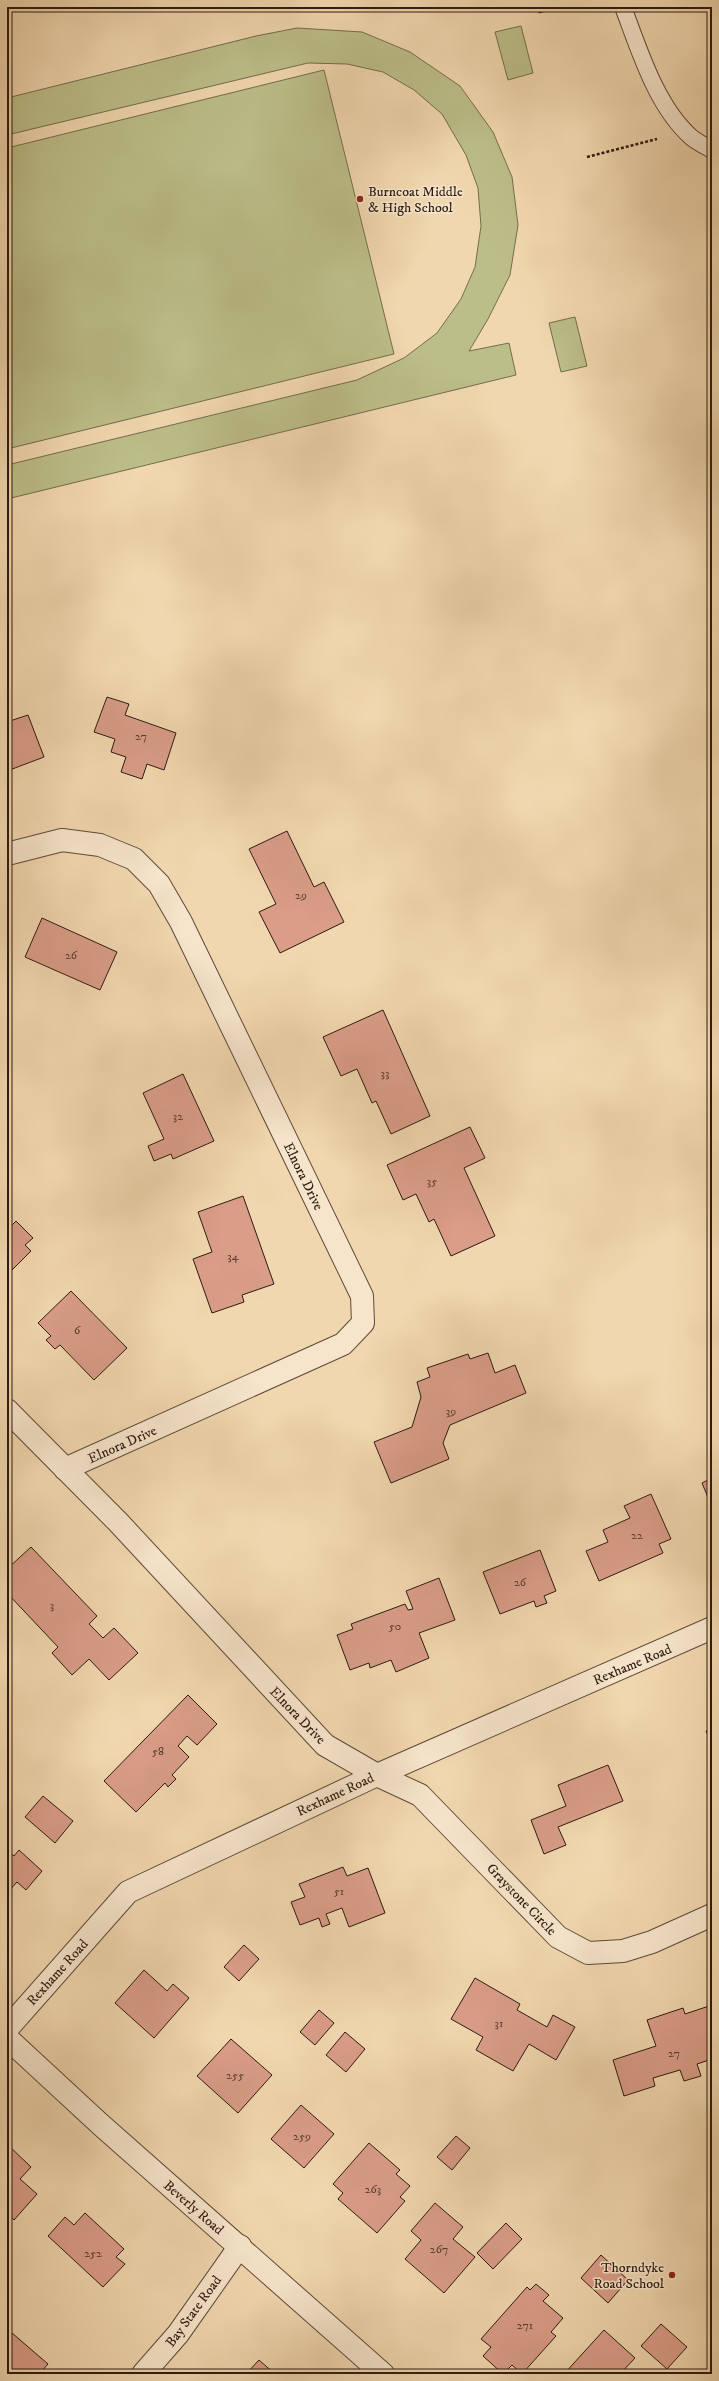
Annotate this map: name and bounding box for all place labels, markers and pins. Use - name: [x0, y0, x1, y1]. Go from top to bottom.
- place label: Burncoat Middle & High School: [368, 183, 463, 217]
- marker: Burncoat Middle & High School: [355, 194, 365, 204]
- place label: Thorndyke Road School: [594, 2259, 665, 2293]
- marker: Thorndyke Road School: [667, 2270, 677, 2280]

